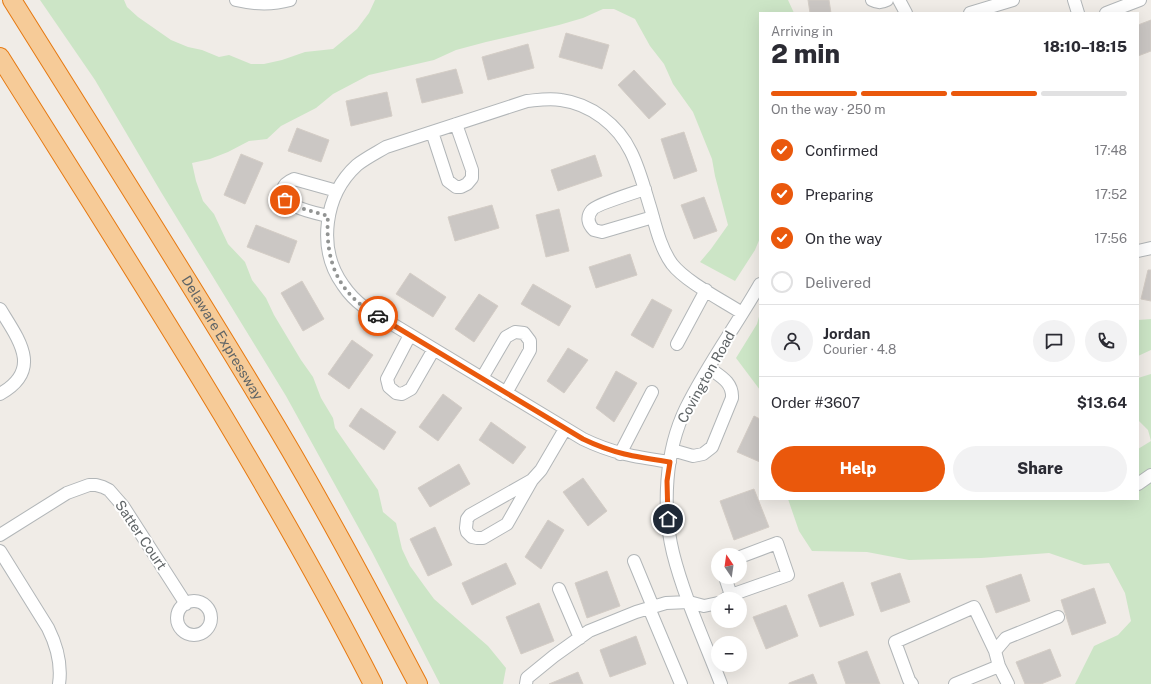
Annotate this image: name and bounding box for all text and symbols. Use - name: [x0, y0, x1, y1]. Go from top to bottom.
- text: Arriving in: [771, 24, 833, 39]
- text: 2 min: [771, 38, 840, 69]
- text: 18:10–18:15: [1043, 38, 1127, 55]
- text: On the way · 250 m: [771, 102, 886, 117]
- icon: check: [771, 139, 793, 161]
- text: Confirmed: [805, 142, 878, 159]
- text: 17:48: [1094, 143, 1127, 158]
- pin: [268, 183, 302, 217]
- icon: check: [771, 183, 793, 205]
- text: Preparing: [805, 186, 874, 203]
- text: 17:52: [1095, 187, 1127, 202]
- icon: bag: [274, 189, 296, 211]
- icon: check: [771, 227, 793, 249]
- text: On the way: [805, 230, 882, 247]
- text: 17:56: [1095, 231, 1127, 246]
- street label: Delaware Expressway: [179, 273, 267, 403]
- text: Delivered: [805, 274, 871, 291]
- courier: [358, 296, 398, 336]
- icon: car: [367, 305, 389, 327]
- button: person: [771, 320, 813, 362]
- button: chat: [1033, 320, 1075, 362]
- button: phone: [1085, 320, 1127, 362]
- text: Jordan: [823, 325, 870, 342]
- street label: Covington Road: [674, 328, 738, 426]
- text: Courier · 4.8: [823, 342, 896, 357]
- text: Order #3607: [771, 394, 860, 411]
- text: $13.64: [1077, 394, 1127, 411]
- button: Help: [771, 446, 945, 492]
- button: Share: [953, 446, 1127, 492]
- street label: Satter Court: [112, 497, 170, 573]
- pin: [651, 502, 685, 536]
- icon: home: [657, 508, 679, 530]
- north arrow: [711, 548, 747, 584]
- map controls: [711, 548, 747, 672]
- button: +: [711, 592, 747, 628]
- button: −: [711, 636, 747, 672]

